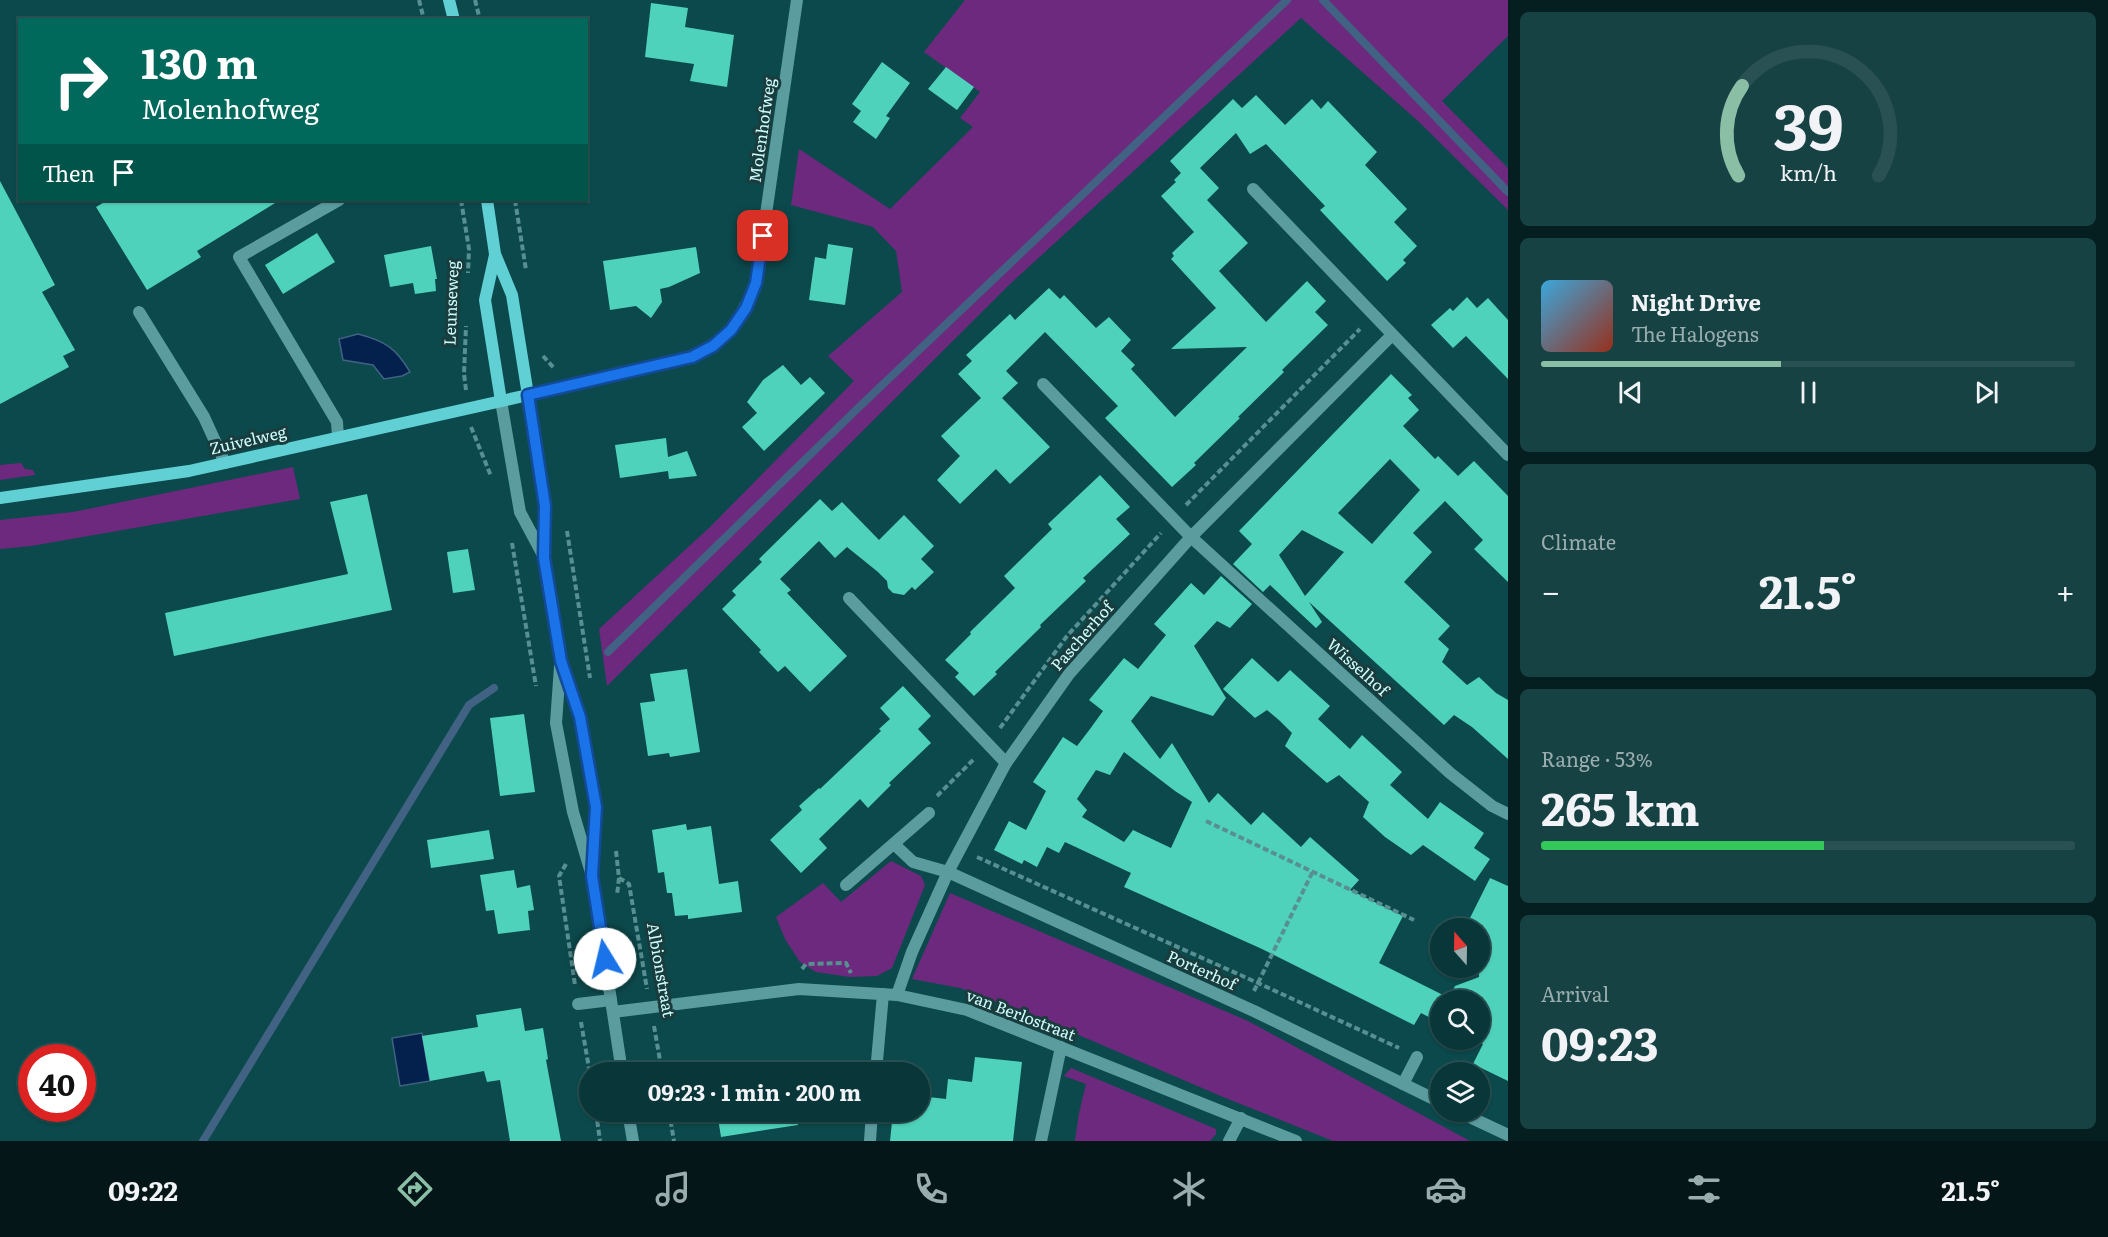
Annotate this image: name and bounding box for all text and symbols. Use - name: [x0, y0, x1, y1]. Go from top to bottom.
- text: 130 m: [141, 30, 258, 92]
- icon: right: [42, 42, 120, 120]
- street label: Molenhofweg: [742, 76, 780, 184]
- text: 39: [1773, 77, 1843, 169]
- text: Molenhofweg: [141, 87, 319, 127]
- text: Then: [42, 156, 95, 189]
- icon: arrive: [107, 156, 140, 189]
- text: km/h: [1779, 156, 1837, 188]
- pin: [737, 210, 788, 261]
- icon: arrive: [746, 219, 779, 252]
- street label: Leunseweg: [437, 260, 463, 346]
- text: Night Drive: [1631, 285, 1761, 318]
- text: The Halogens: [1631, 318, 1759, 348]
- icon: previous: [1614, 376, 1647, 409]
- icon: pause: [1792, 376, 1825, 409]
- icon: next: [1970, 376, 2003, 409]
- street label: Zuivelweg: [207, 419, 289, 460]
- text: Climate: [1541, 526, 1616, 556]
- text: 21.5°: [1759, 556, 1857, 623]
- text: −: [1541, 565, 1560, 614]
- text: +: [2056, 565, 2075, 614]
- street label: Pascherhof: [1044, 594, 1119, 675]
- street label: Wisselhof: [1322, 632, 1396, 702]
- text: Range · 53%: [1541, 743, 1653, 773]
- text: 265 km: [1541, 773, 1700, 840]
- north arrow: [1430, 918, 1490, 978]
- map controls: [1430, 918, 1490, 1122]
- street label: Albionstraat: [642, 921, 682, 1020]
- position arrow: [573, 927, 637, 991]
- street label: Porterhof: [1164, 943, 1243, 996]
- text: Arrival: [1541, 978, 1609, 1008]
- street label: van Berlostraat: [963, 982, 1080, 1046]
- button: search: [1430, 990, 1490, 1050]
- text: 09:23: [1541, 1008, 1659, 1075]
- speed limit sign: 40: [18, 1044, 96, 1122]
- button: layers: [1430, 1062, 1490, 1122]
- text: 09:23 · 1 min · 200 m: [648, 1075, 861, 1108]
- icon: directions: [394, 1168, 436, 1210]
- icon: music: [652, 1168, 694, 1210]
- icon: phone: [910, 1168, 952, 1210]
- icon: climate: [1168, 1168, 1210, 1210]
- icon: car: [1425, 1168, 1467, 1210]
- icon: filters: [1683, 1168, 1725, 1210]
- text: 09:22: [108, 1169, 178, 1209]
- text: 21.5°: [1941, 1169, 2000, 1209]

